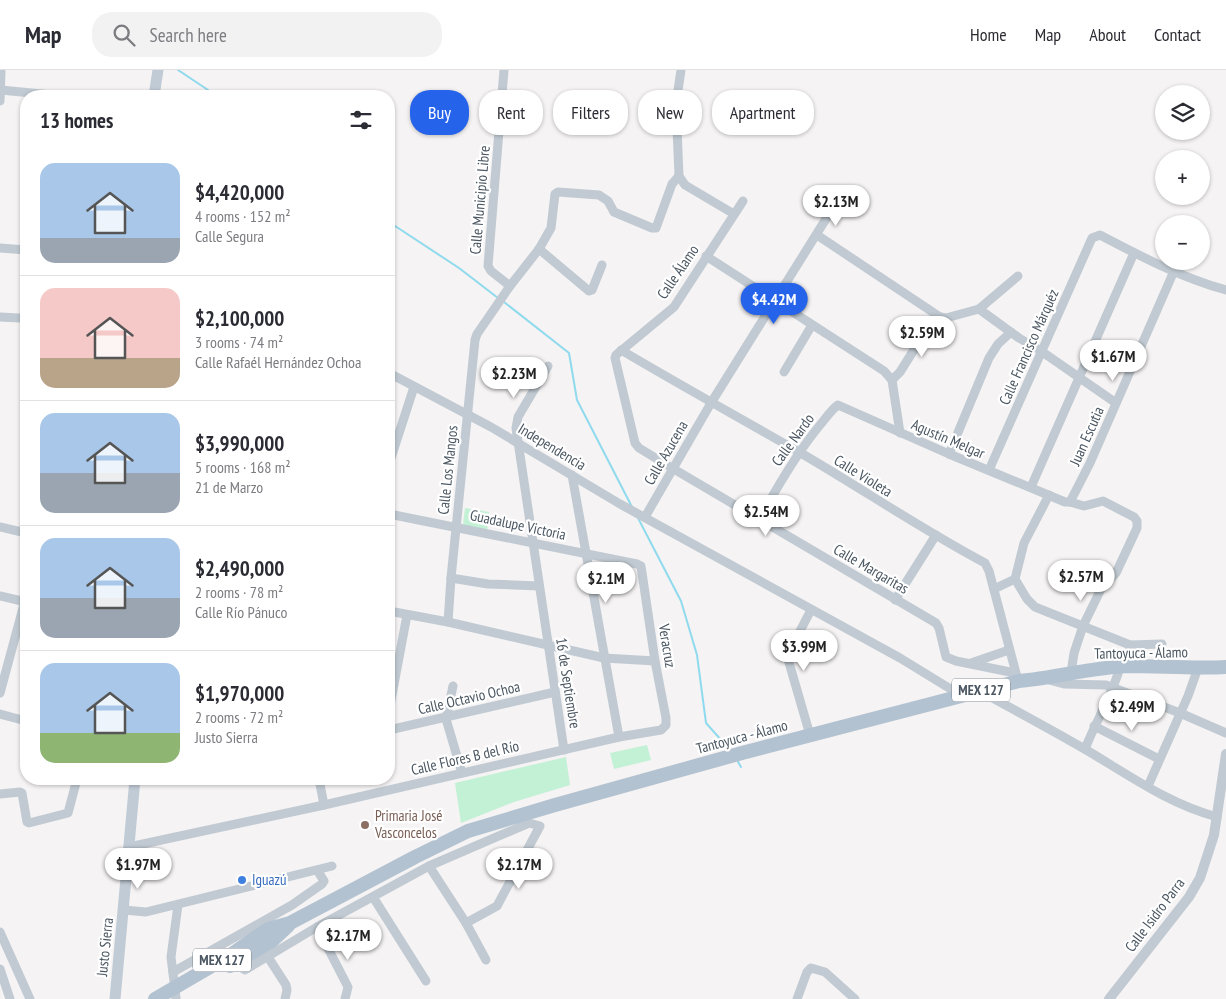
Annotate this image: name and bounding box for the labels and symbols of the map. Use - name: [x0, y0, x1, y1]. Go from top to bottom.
- street label: Calle Municipio Libre: [465, 145, 494, 255]
- pin: $2.13M: [795, 184, 877, 227]
- street label: Calle Álamo: [653, 241, 703, 303]
- pin: $4.42M: [733, 282, 815, 325]
- street label: Calle Francisco Márquéz: [995, 286, 1063, 408]
- pin: $2.59M: [881, 316, 963, 358]
- pin: $1.67M: [1072, 340, 1154, 382]
- pin: $2.23M: [473, 356, 555, 399]
- street label: Juan Escutia: [1065, 403, 1108, 469]
- street label: Calle Nardo: [767, 410, 818, 470]
- street label: Agustín Melgar: [909, 415, 989, 463]
- street label: Calle Azucena: [640, 417, 692, 488]
- street label: Independencia: [515, 419, 590, 474]
- street label: Calle Los Mangos: [433, 424, 462, 515]
- street label: Calle Violeta: [831, 450, 896, 501]
- pin: $2.54M: [725, 494, 807, 537]
- street label: Guadalupe Victoria: [469, 505, 568, 544]
- street label: Calle Margaritas: [830, 539, 912, 598]
- pin: $2.57M: [1040, 560, 1122, 602]
- pin: $2.1M: [571, 562, 641, 604]
- street label: Veracruz: [655, 622, 680, 669]
- pin: $3.99M: [763, 630, 845, 672]
- street label: 16 de Septiembre: [552, 636, 585, 730]
- street label: Tantoyuca - Álamo: [1094, 642, 1188, 663]
- street label: Calle Octavio Ochoa: [416, 677, 522, 718]
- road number: MEX 127: [952, 678, 1010, 702]
- pin: $2.49M: [1091, 690, 1173, 732]
- street label: Tantoyuca - Álamo: [694, 715, 790, 758]
- street label: Calle Flores B del Río: [409, 736, 521, 779]
- place label: Primaria José Vasconcelos: [374, 806, 442, 842]
- marker: Primaria José Vasconcelos: [359, 819, 371, 831]
- pin: $1.97M: [97, 848, 179, 890]
- pin: $2.17M: [478, 848, 560, 890]
- place label: Iguazú: [252, 870, 286, 889]
- marker: Iguazú: [236, 874, 248, 886]
- street label: Calle Isidro Parra: [1121, 874, 1189, 955]
- street label: Justo Sierra: [92, 917, 117, 978]
- pin: $2.17M: [307, 918, 389, 961]
- road number: MEX 127: [193, 948, 251, 972]

